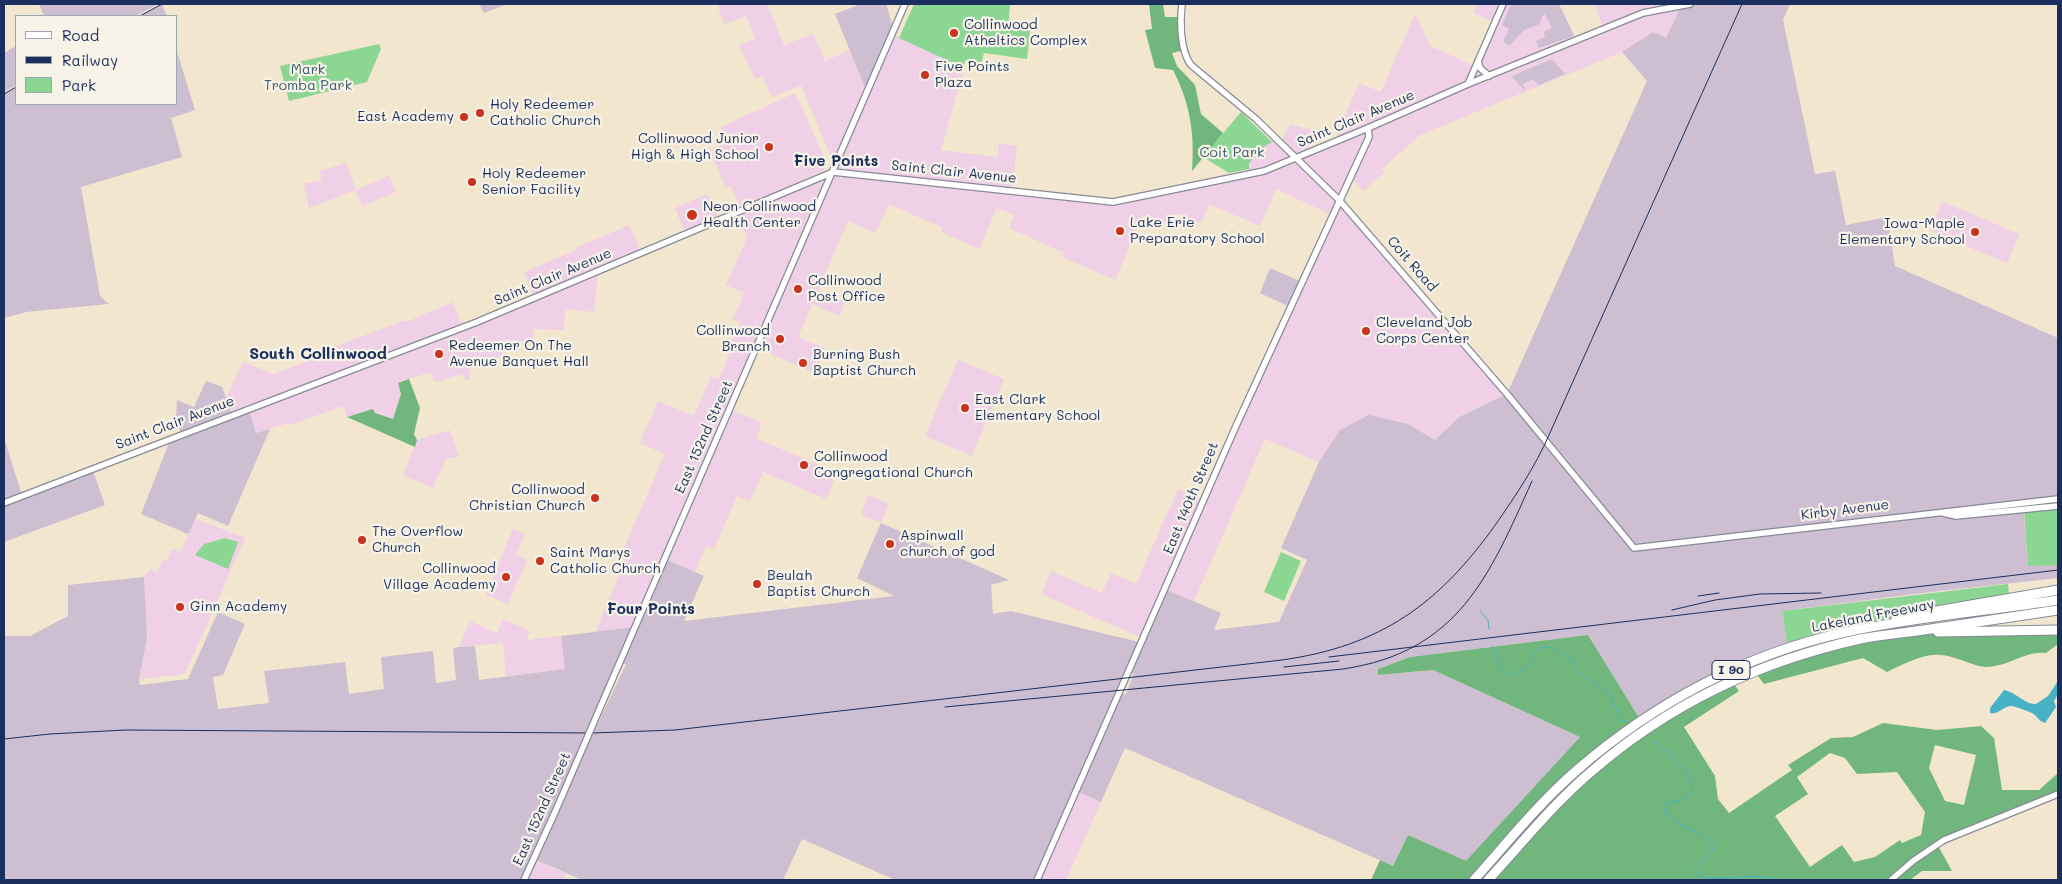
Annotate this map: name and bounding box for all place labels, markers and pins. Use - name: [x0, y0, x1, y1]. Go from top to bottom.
- place label: Collinwood Atheltics Complex: [964, 17, 1087, 49]
- marker: Collinwood Atheltics Complex: [948, 27, 960, 39]
- place label: Five Points Plaza: [935, 59, 1010, 92]
- marker: Five Points Plaza: [919, 69, 931, 81]
- place label: Holy Redeemer Catholic Church: [490, 97, 600, 130]
- marker: Holy Redeemer Catholic Church: [474, 107, 486, 119]
- place label: East Academy: [357, 109, 454, 125]
- marker: East Academy: [458, 111, 470, 123]
- place label: Collinwood Junior High & High School: [631, 131, 759, 164]
- marker: Collinwood Junior High & High School: [763, 141, 775, 153]
- place label: Holy Redeemer Senior Facility: [482, 166, 586, 198]
- marker: Holy Redeemer Senior Facility: [466, 176, 478, 188]
- place label: Neon Collinwood Health Center: [703, 199, 816, 232]
- marker: Neon Collinwood Health Center: [685, 208, 699, 222]
- place label: Lake Erie Preparatory School: [1130, 215, 1265, 248]
- place label: Iowa-Maple Elementary School: [1839, 216, 1965, 248]
- marker: Lake Erie Preparatory School: [1114, 225, 1126, 237]
- marker: Iowa-Maple Elementary School: [1969, 226, 1981, 238]
- place label: Collinwood Post Office: [808, 273, 885, 306]
- marker: Collinwood Post Office: [792, 283, 804, 295]
- place label: Cleveland Job Corps Center: [1376, 315, 1473, 348]
- place label: Collinwood Branch: [696, 323, 770, 356]
- marker: Cleveland Job Corps Center: [1360, 325, 1372, 337]
- marker: Collinwood Branch: [774, 333, 786, 345]
- place label: Redeemer On The Avenue Banquet Hall: [449, 338, 589, 371]
- place label: Burning Bush Baptist Church: [813, 347, 916, 380]
- marker: Redeemer On The Avenue Banquet Hall: [433, 348, 445, 360]
- marker: Burning Bush Baptist Church: [797, 357, 809, 369]
- place label: East Clark Elementary School: [975, 392, 1101, 424]
- marker: East Clark Elementary School: [959, 402, 971, 414]
- place label: Collinwood Congregational Church: [814, 449, 973, 482]
- marker: Collinwood Congregational Church: [798, 459, 810, 471]
- place label: Collinwood Christian Church: [469, 482, 585, 514]
- marker: Collinwood Christian Church: [589, 492, 601, 504]
- place label: The Overflow Church: [372, 524, 463, 556]
- place label: Aspinwall church of god: [900, 528, 995, 560]
- marker: The Overflow Church: [356, 534, 368, 546]
- marker: Aspinwall church of god: [884, 538, 896, 550]
- place label: Saint Marys Catholic Church: [550, 545, 660, 578]
- marker: Saint Marys Catholic Church: [534, 555, 546, 567]
- place label: Collinwood Village Academy: [383, 561, 496, 594]
- place label: Beulah Baptist Church: [767, 568, 870, 600]
- marker: Collinwood Village Academy: [500, 571, 512, 583]
- marker: Beulah Baptist Church: [751, 578, 763, 590]
- place label: Ginn Academy: [190, 599, 287, 615]
- marker: Ginn Academy: [174, 601, 186, 613]

